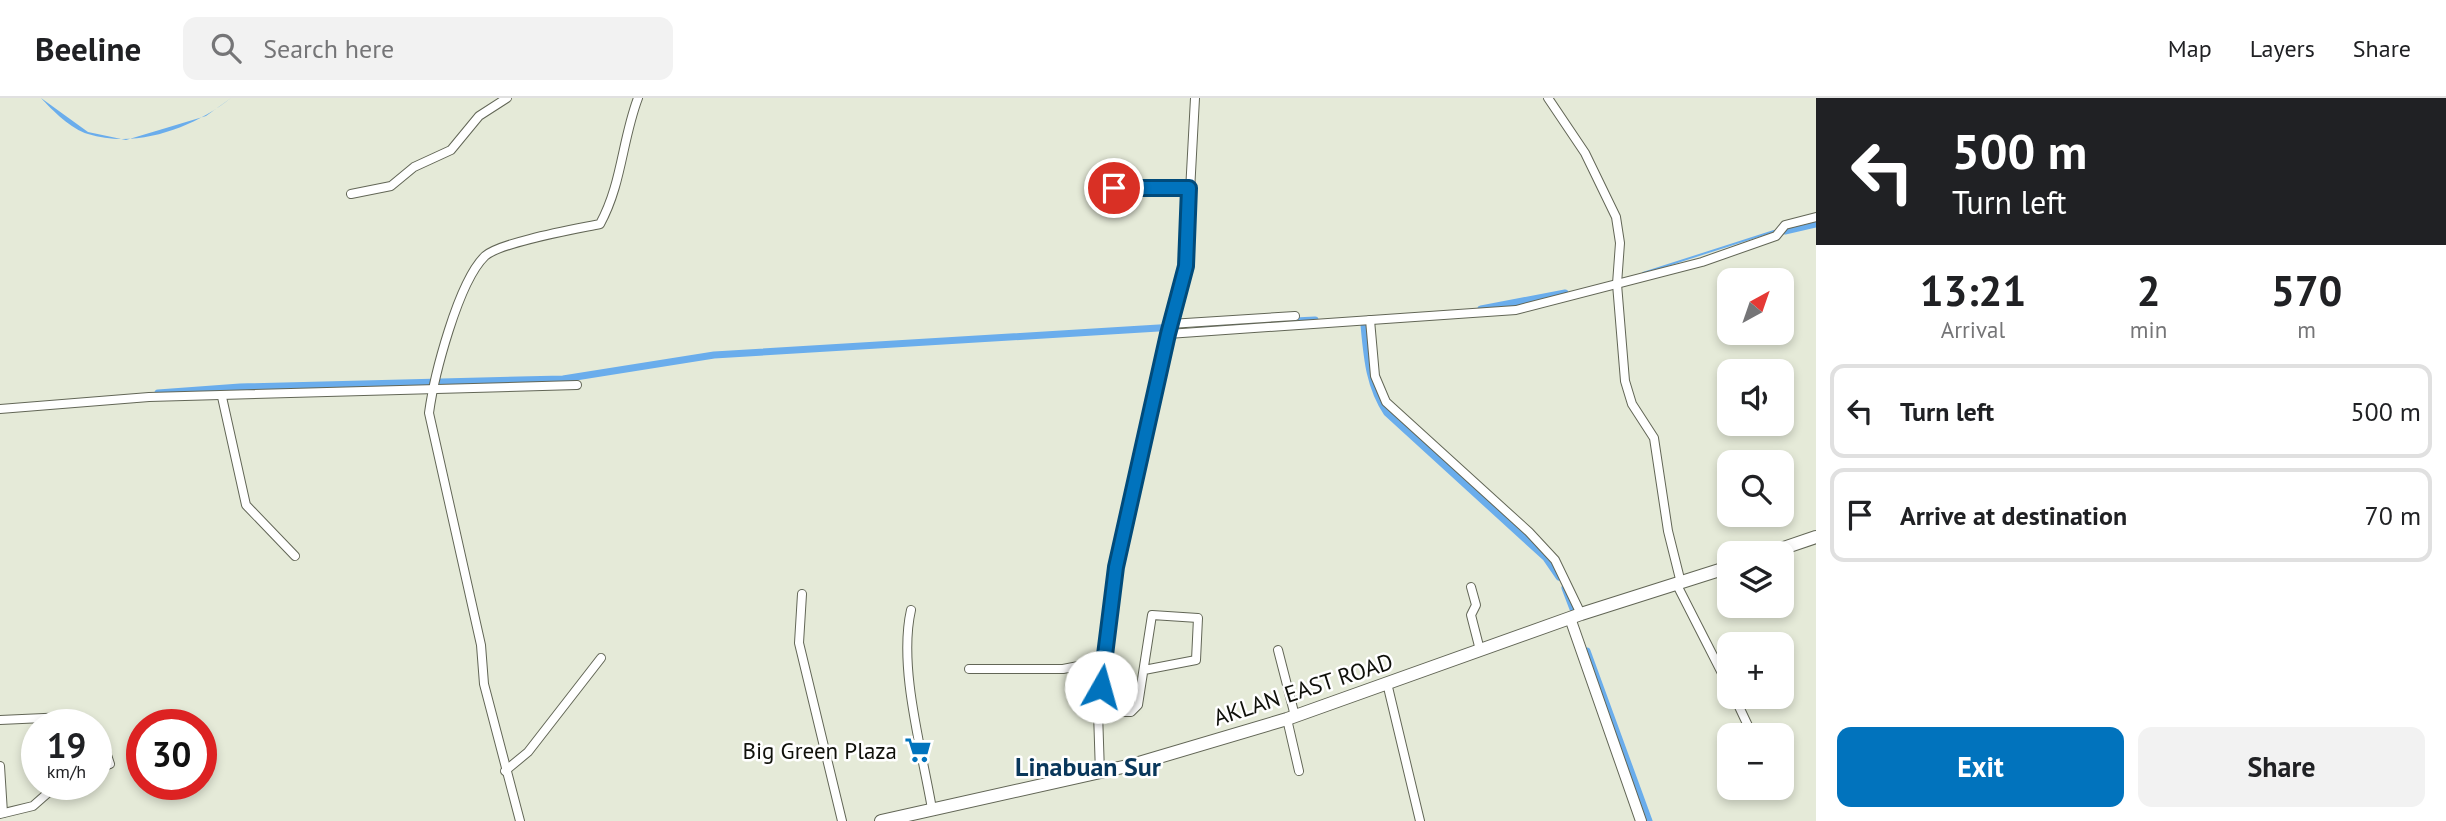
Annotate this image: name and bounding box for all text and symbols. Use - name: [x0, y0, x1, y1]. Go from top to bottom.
- search box: [183, 17, 673, 80]
- text: Beeline: [35, 27, 141, 70]
- icon: search: [207, 29, 245, 67]
- text: Search here: [263, 32, 394, 65]
- text: Map: [2168, 33, 2212, 64]
- text: Layers: [2250, 33, 2315, 64]
- text: Share: [2353, 33, 2411, 64]
- text: 500 m: [1952, 119, 2087, 183]
- icon: left: [1837, 126, 1928, 217]
- pin: [1084, 158, 1144, 218]
- icon: arrive: [1095, 169, 1133, 207]
- text: Turn left: [1952, 181, 2067, 223]
- text: 13:21: [1920, 263, 2026, 318]
- text: 2: [2137, 263, 2160, 318]
- text: 570: [2271, 263, 2342, 318]
- north arrow: [1717, 268, 1794, 345]
- map controls: [1717, 268, 1794, 800]
- text: Arrival: [1941, 315, 2005, 344]
- text: min: [2130, 315, 2167, 344]
- text: m: [2297, 315, 2316, 344]
- button: sound: [1717, 359, 1794, 436]
- icon: left: [1841, 392, 1879, 430]
- text: Turn left: [1900, 395, 1994, 428]
- text: 500 m: [2350, 395, 2421, 428]
- button: search: [1717, 450, 1794, 527]
- icon: arrive: [1841, 496, 1879, 534]
- text: Arrive at destination: [1900, 499, 2127, 532]
- text: 70 m: [2365, 499, 2421, 532]
- button: layers: [1717, 541, 1794, 618]
- button: +: [1717, 632, 1794, 709]
- street label: AKLAN EAST ROAD: [1210, 646, 1396, 732]
- position arrow: [1064, 650, 1138, 724]
- speed limit sign: 30: [126, 709, 217, 800]
- text: 19: [47, 722, 86, 768]
- button: −: [1717, 723, 1794, 800]
- button: Exit: [1837, 727, 2124, 807]
- button: Share: [2138, 727, 2425, 807]
- supermarket icon: Big Green Plaza: [903, 735, 933, 765]
- place label: Big Green Plaza: [743, 736, 897, 765]
- district label: Linabuan Sur: [1015, 750, 1162, 783]
- text: km/h: [47, 760, 86, 783]

